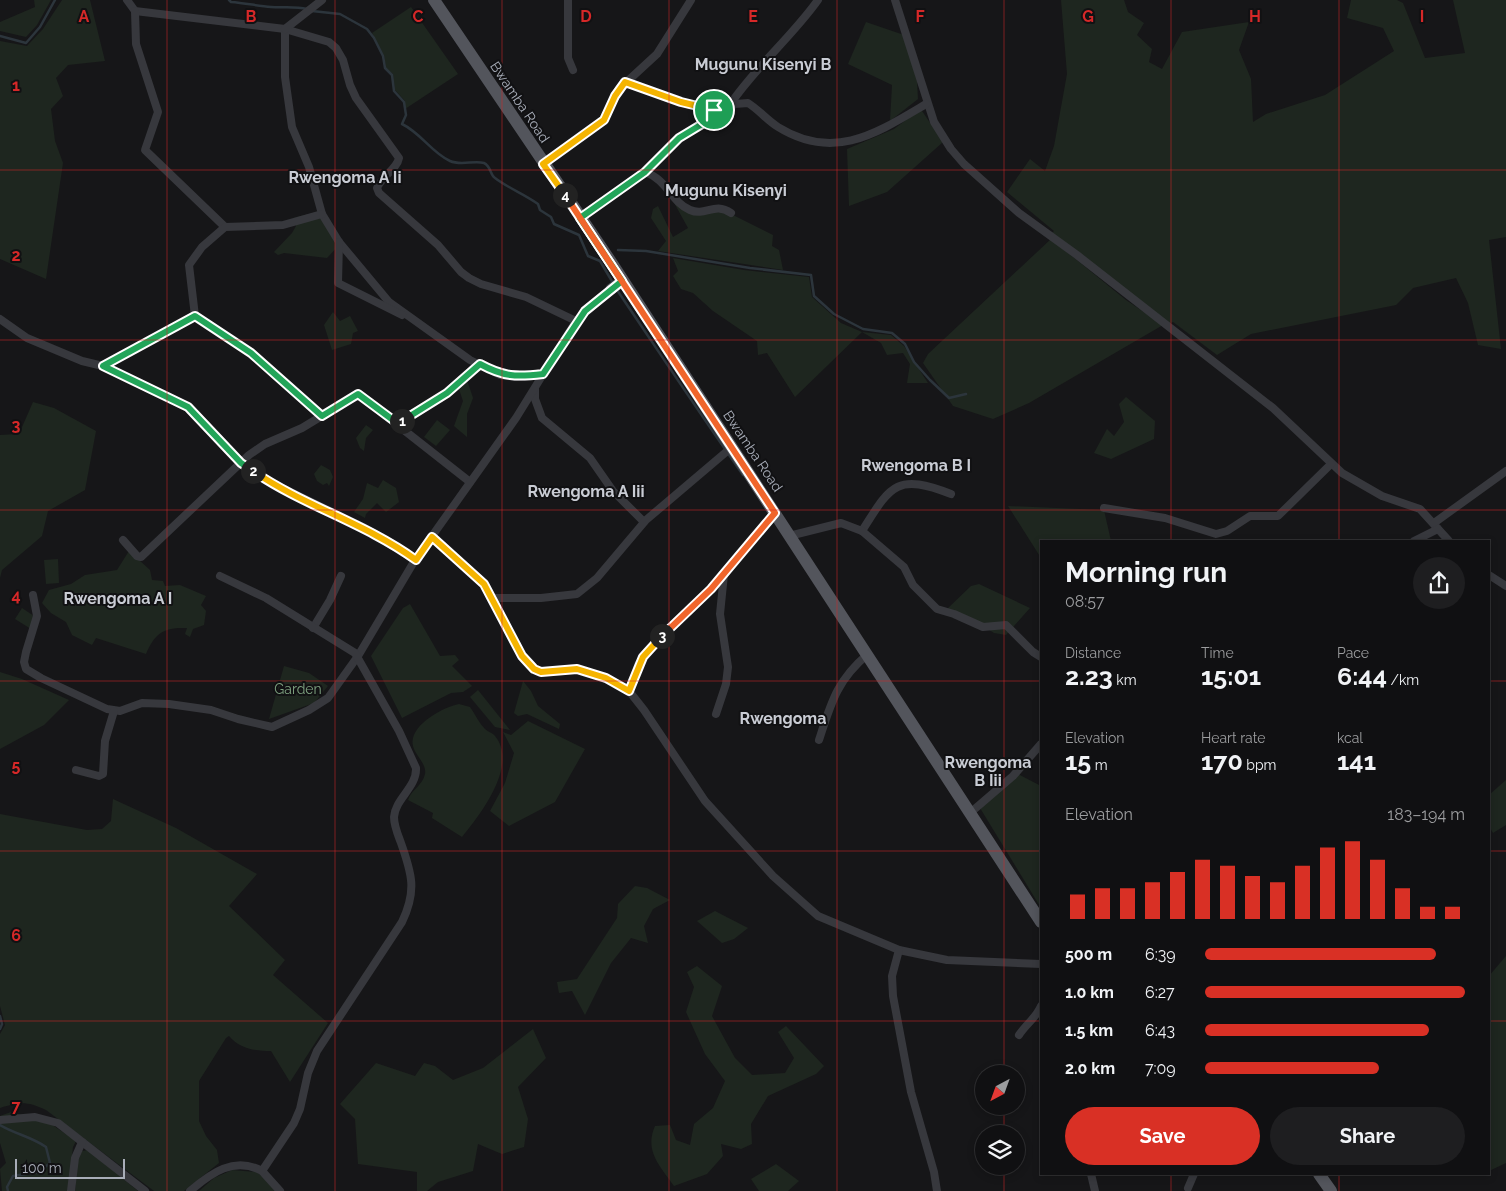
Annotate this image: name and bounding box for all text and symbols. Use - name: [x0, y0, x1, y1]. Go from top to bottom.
- text: A: [79, 7, 90, 26]
- text: B: [246, 7, 257, 26]
- text: C: [413, 7, 424, 26]
- text: D: [580, 7, 592, 26]
- text: E: [748, 7, 758, 26]
- text: F: [915, 7, 925, 26]
- text: G: [1082, 7, 1094, 26]
- text: H: [1249, 7, 1261, 26]
- text: I: [1420, 7, 1424, 26]
- district label: Mugunu Kisenyi B: [695, 55, 831, 74]
- street label: Bwamba Road: [487, 58, 553, 146]
- text: 1: [12, 76, 20, 95]
- pin: [693, 89, 735, 131]
- icon: arrive: [700, 96, 728, 124]
- district label: Rwengoma A Ii: [289, 168, 402, 187]
- district label: Mugunu Kisenyi: [665, 181, 787, 200]
- pin: 4: [552, 182, 578, 208]
- text: 4: [562, 187, 570, 203]
- text: 2: [11, 246, 21, 265]
- street label: Bwamba Road: [720, 407, 786, 495]
- pin: 1: [390, 408, 414, 434]
- text: 1: [399, 413, 406, 429]
- text: 3: [12, 416, 21, 435]
- district label: Rwengoma B I: [861, 456, 971, 475]
- pin: 2: [240, 458, 266, 484]
- text: 2: [250, 463, 257, 479]
- district label: Rwengoma A Iii: [527, 482, 645, 501]
- text: Morning run: [1065, 556, 1227, 589]
- button: share: [1413, 557, 1465, 609]
- text: 4: [11, 586, 21, 605]
- district label: Rwengoma A I: [64, 589, 172, 608]
- text: 08:57: [1065, 592, 1105, 611]
- pin: 3: [650, 624, 674, 648]
- text: 3: [659, 628, 666, 644]
- text: Distance: [1065, 645, 1121, 661]
- text: Time: [1201, 645, 1234, 661]
- text: Pace: [1337, 645, 1369, 661]
- text: 2.23: [1065, 661, 1113, 691]
- text: 15:01: [1201, 661, 1261, 691]
- text: 6:44: [1337, 661, 1387, 691]
- text: km: [1113, 672, 1137, 688]
- text: /km: [1387, 672, 1419, 688]
- park label: Garden: [274, 681, 322, 697]
- district label: Rwengoma: [740, 709, 826, 728]
- text: Elevation: [1065, 730, 1124, 746]
- text: Heart rate: [1201, 730, 1265, 746]
- text: kcal: [1337, 730, 1363, 746]
- text: 15: [1065, 746, 1091, 776]
- text: 170: [1201, 746, 1243, 776]
- text: 141: [1337, 746, 1376, 776]
- district label: Rwengoma B Iii: [945, 753, 1031, 790]
- text: 5: [12, 756, 21, 775]
- text: m: [1091, 757, 1108, 773]
- text: bpm: [1243, 757, 1276, 773]
- text: Elevation: [1065, 805, 1133, 824]
- text: 183–194 m: [1387, 805, 1465, 824]
- text: 6: [11, 926, 21, 945]
- text: 500 m: [1065, 945, 1112, 964]
- text: 6:39: [1145, 945, 1176, 964]
- text: 1.0 km: [1065, 983, 1114, 1002]
- text: 6:27: [1145, 983, 1175, 1002]
- text: 1.5 km: [1065, 1021, 1113, 1040]
- text: 6:43: [1145, 1021, 1175, 1040]
- text: 2.0 km: [1065, 1059, 1115, 1078]
- text: 7:09: [1145, 1059, 1176, 1078]
- north arrow: [975, 1065, 1025, 1115]
- map controls: [975, 1065, 1025, 1175]
- text: 7: [12, 1097, 21, 1116]
- button: Save: [1065, 1107, 1260, 1165]
- button: Share: [1270, 1107, 1465, 1165]
- button: layers: [975, 1125, 1025, 1175]
- scale bar: [15, 1156, 125, 1179]
- text: 100 m: [22, 1160, 62, 1176]

